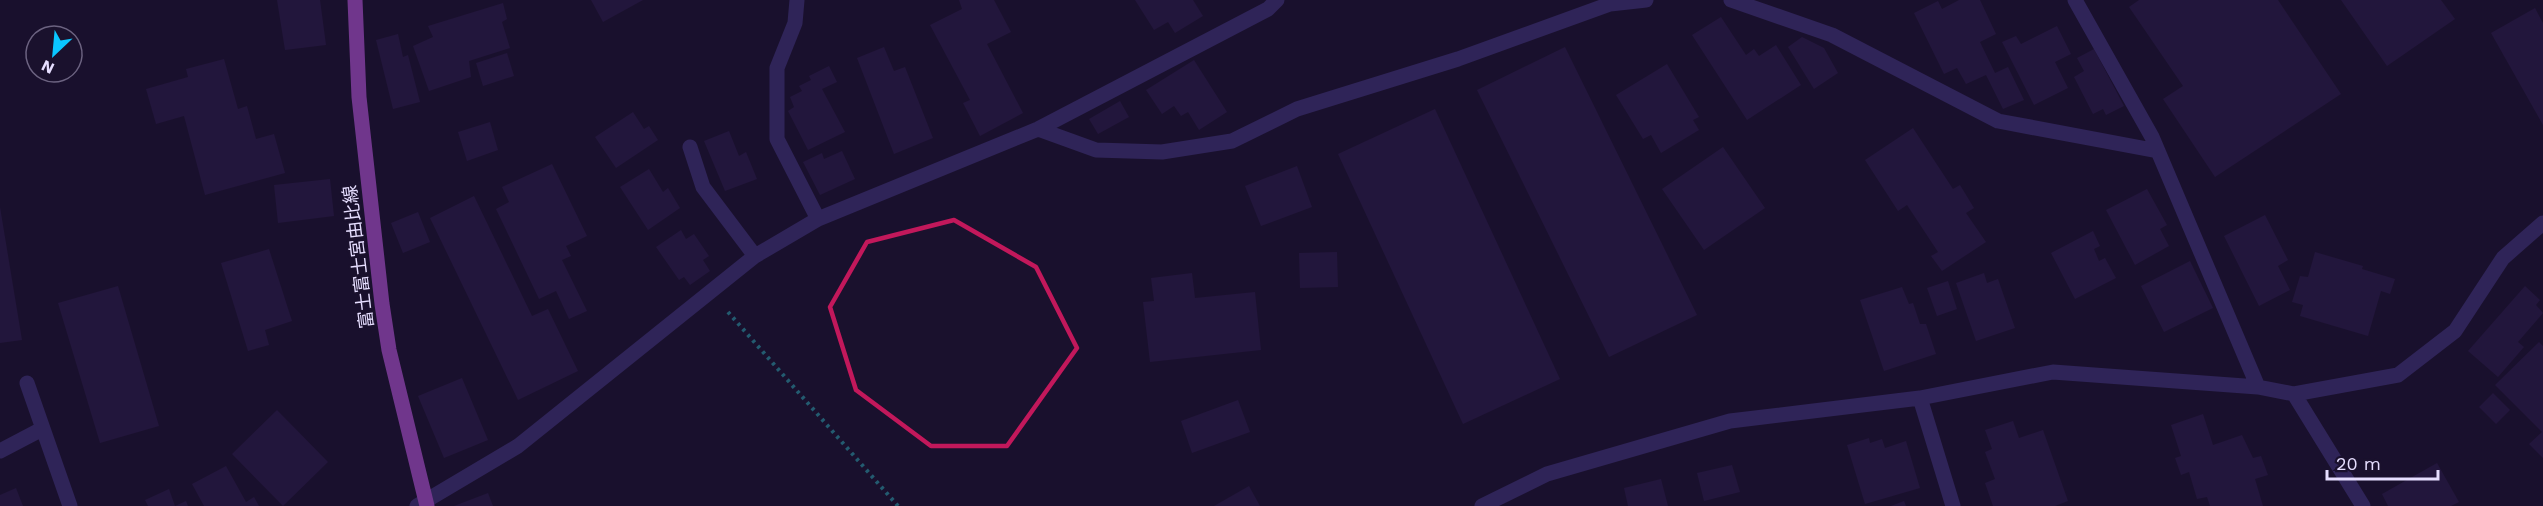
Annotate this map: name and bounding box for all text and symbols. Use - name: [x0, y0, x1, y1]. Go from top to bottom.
- north arrow: [24, 24, 84, 84]
- text: N: [38, 56, 57, 78]
- street label: 富士富士宮由比線: [339, 184, 377, 330]
- scale bar: [2327, 443, 2438, 481]
- text: 20 m: [2336, 453, 2381, 474]

